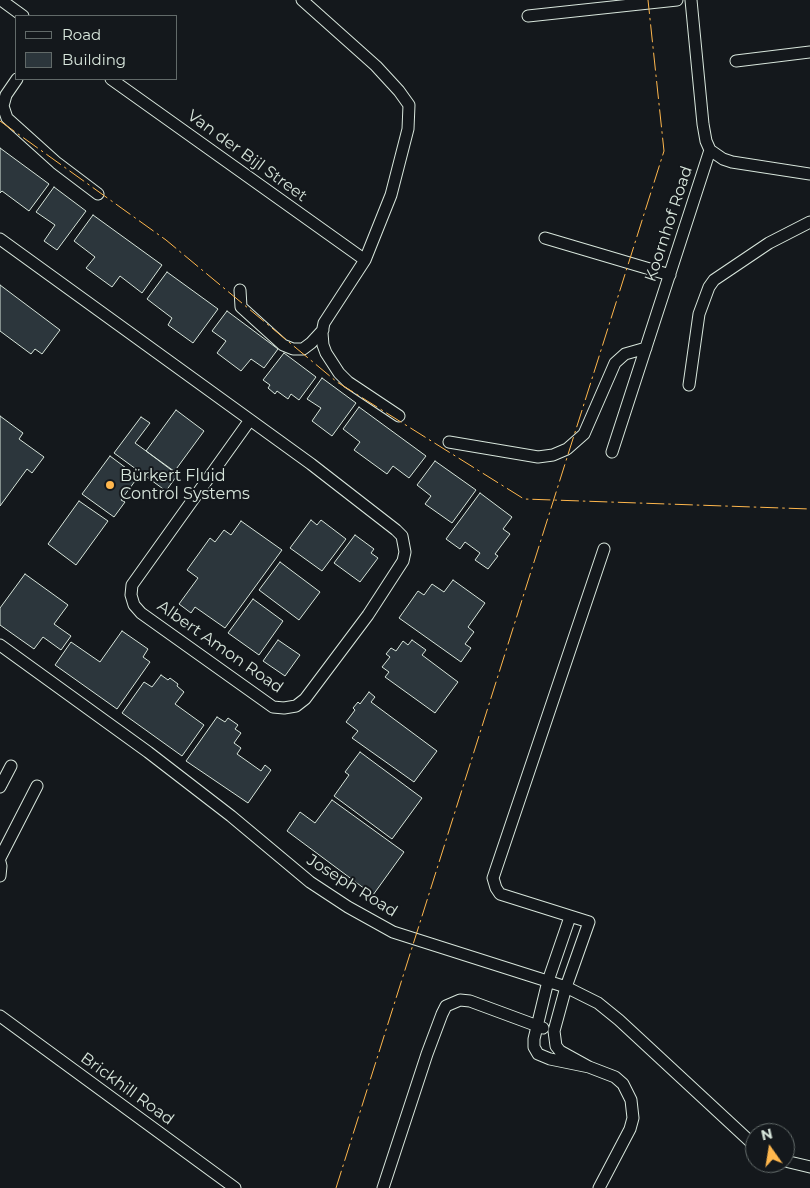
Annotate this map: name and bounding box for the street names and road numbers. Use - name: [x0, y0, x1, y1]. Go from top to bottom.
- street label: Van der Bijl Street: [183, 106, 311, 206]
- street label: Koornhof Road: [641, 164, 697, 284]
- street label: Albert Amon Road: [153, 596, 287, 698]
- street label: Joseph Road: [303, 851, 401, 921]
- street label: Brickhill Road: [77, 1049, 177, 1129]

